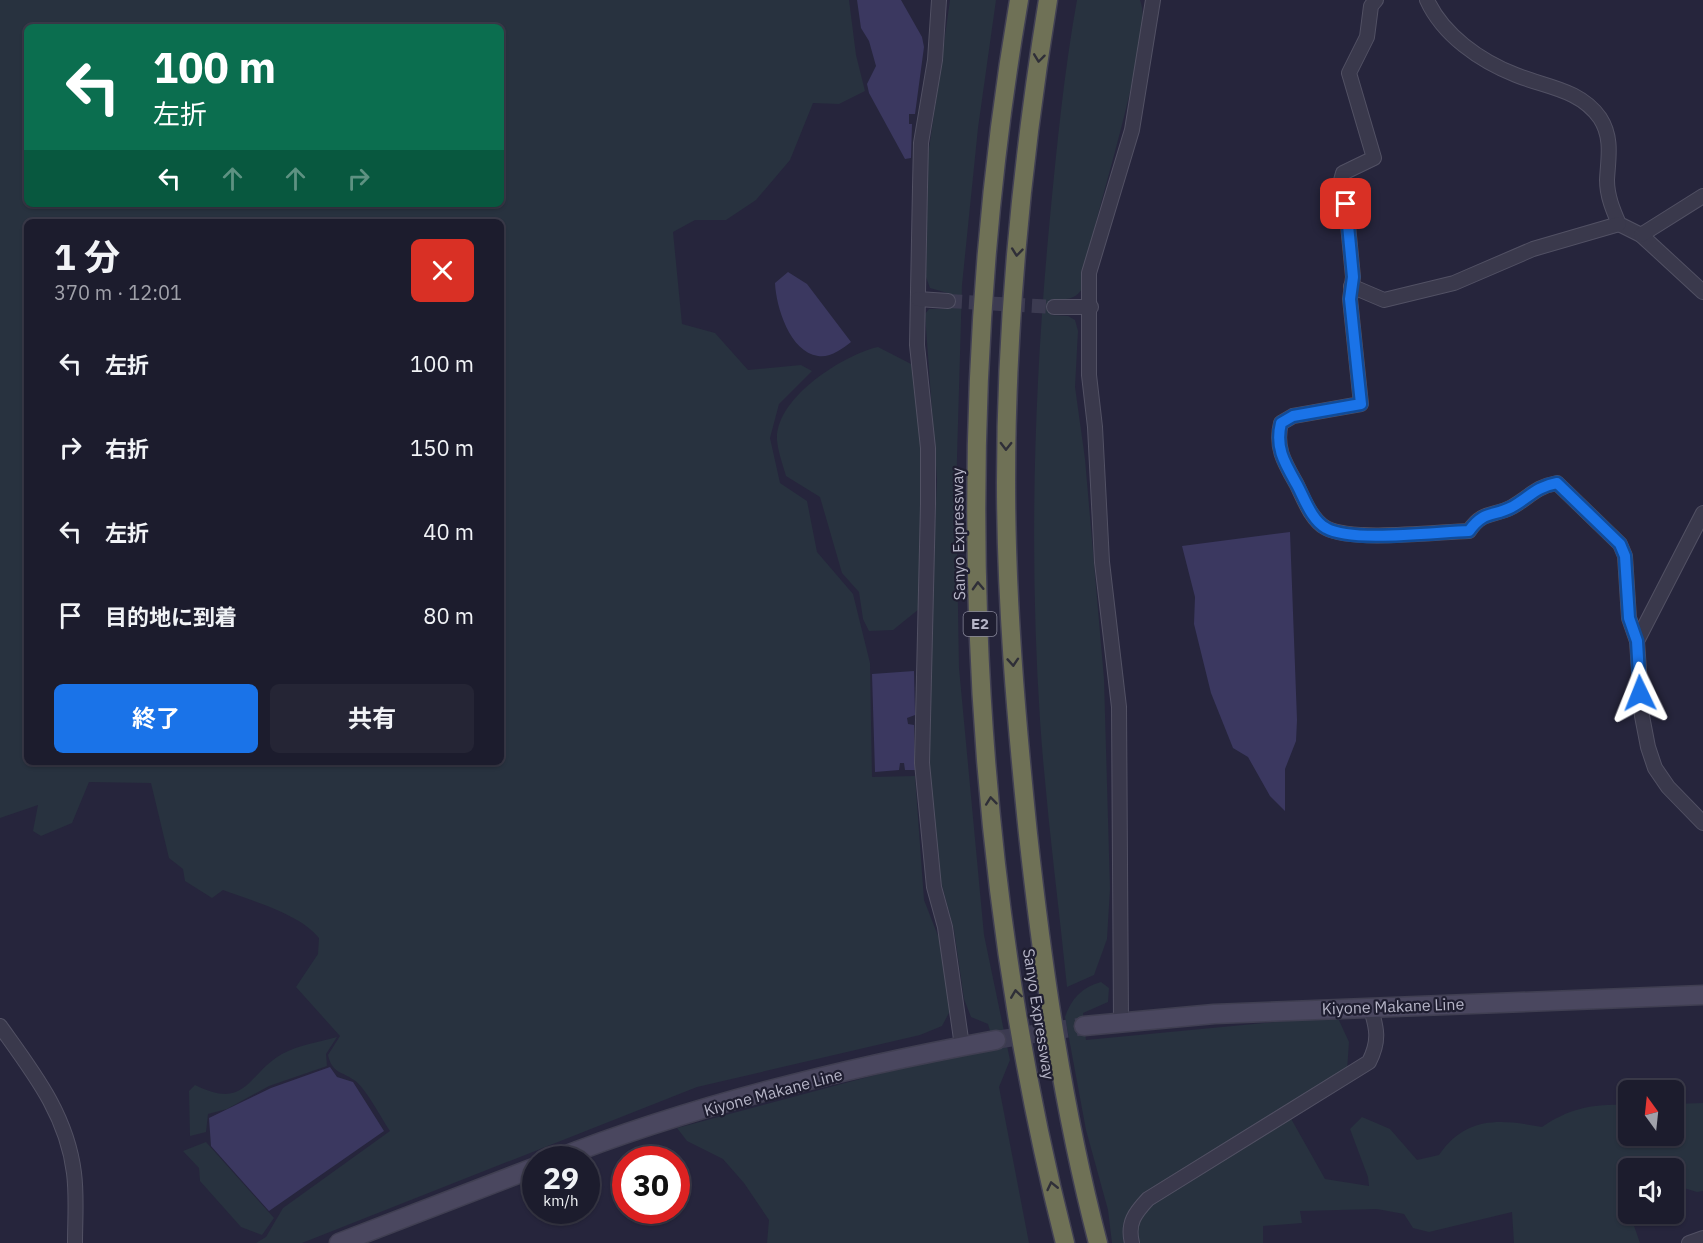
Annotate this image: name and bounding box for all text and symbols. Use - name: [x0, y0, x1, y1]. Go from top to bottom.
- text: 100 m: [153, 40, 276, 95]
- icon: left: [54, 48, 132, 126]
- one-way arrow: [1034, 53, 1046, 62]
- text: 左折: [153, 96, 207, 131]
- icon: left: [153, 162, 186, 195]
- icon: ahead: [216, 162, 249, 195]
- icon: ahead: [279, 162, 312, 195]
- icon: right: [342, 162, 375, 195]
- pin: [1320, 178, 1371, 229]
- icon: arrive: [1329, 187, 1362, 220]
- text: 1 分: [54, 233, 120, 280]
- button: close: [411, 239, 474, 302]
- one-way arrow: [1011, 247, 1024, 256]
- text: 370 m · 12:01: [54, 279, 182, 306]
- icon: left: [54, 347, 87, 380]
- text: 100 m: [410, 349, 474, 378]
- text: 左折: [105, 350, 149, 379]
- icon: right: [54, 431, 87, 464]
- text: 150 m: [410, 433, 474, 462]
- text: 右折: [105, 434, 149, 463]
- one-way arrow: [1000, 442, 1013, 451]
- street label: Sanyo Expressway: [947, 467, 969, 601]
- icon: left: [54, 515, 87, 548]
- text: 40 m: [423, 517, 474, 546]
- text: 左折: [105, 518, 149, 547]
- one-way arrow: [972, 581, 985, 590]
- icon: arrive: [54, 599, 87, 632]
- text: 80 m: [423, 601, 474, 630]
- text: 目的地に到着: [105, 602, 237, 631]
- road number: E2: [964, 612, 996, 636]
- one-way arrow: [1007, 657, 1020, 666]
- position arrow: [1608, 661, 1672, 725]
- button: 終了: [54, 684, 258, 753]
- button: 共有: [270, 684, 474, 753]
- one-way arrow: [985, 796, 998, 806]
- street label: Sanyo Expressway: [1019, 947, 1059, 1081]
- one-way arrow: [1010, 990, 1022, 999]
- street label: Kiyone Makane Line: [1321, 994, 1465, 1018]
- street label: Kiyone Makane Line: [702, 1064, 845, 1120]
- north arrow: [1618, 1080, 1684, 1146]
- map controls: [1618, 1080, 1684, 1224]
- speed limit sign: 30: [612, 1146, 690, 1224]
- text: 29: [543, 1158, 579, 1197]
- button: sound: [1618, 1158, 1684, 1224]
- one-way arrow: [1046, 1181, 1059, 1191]
- text: km/h: [543, 1191, 579, 1210]

